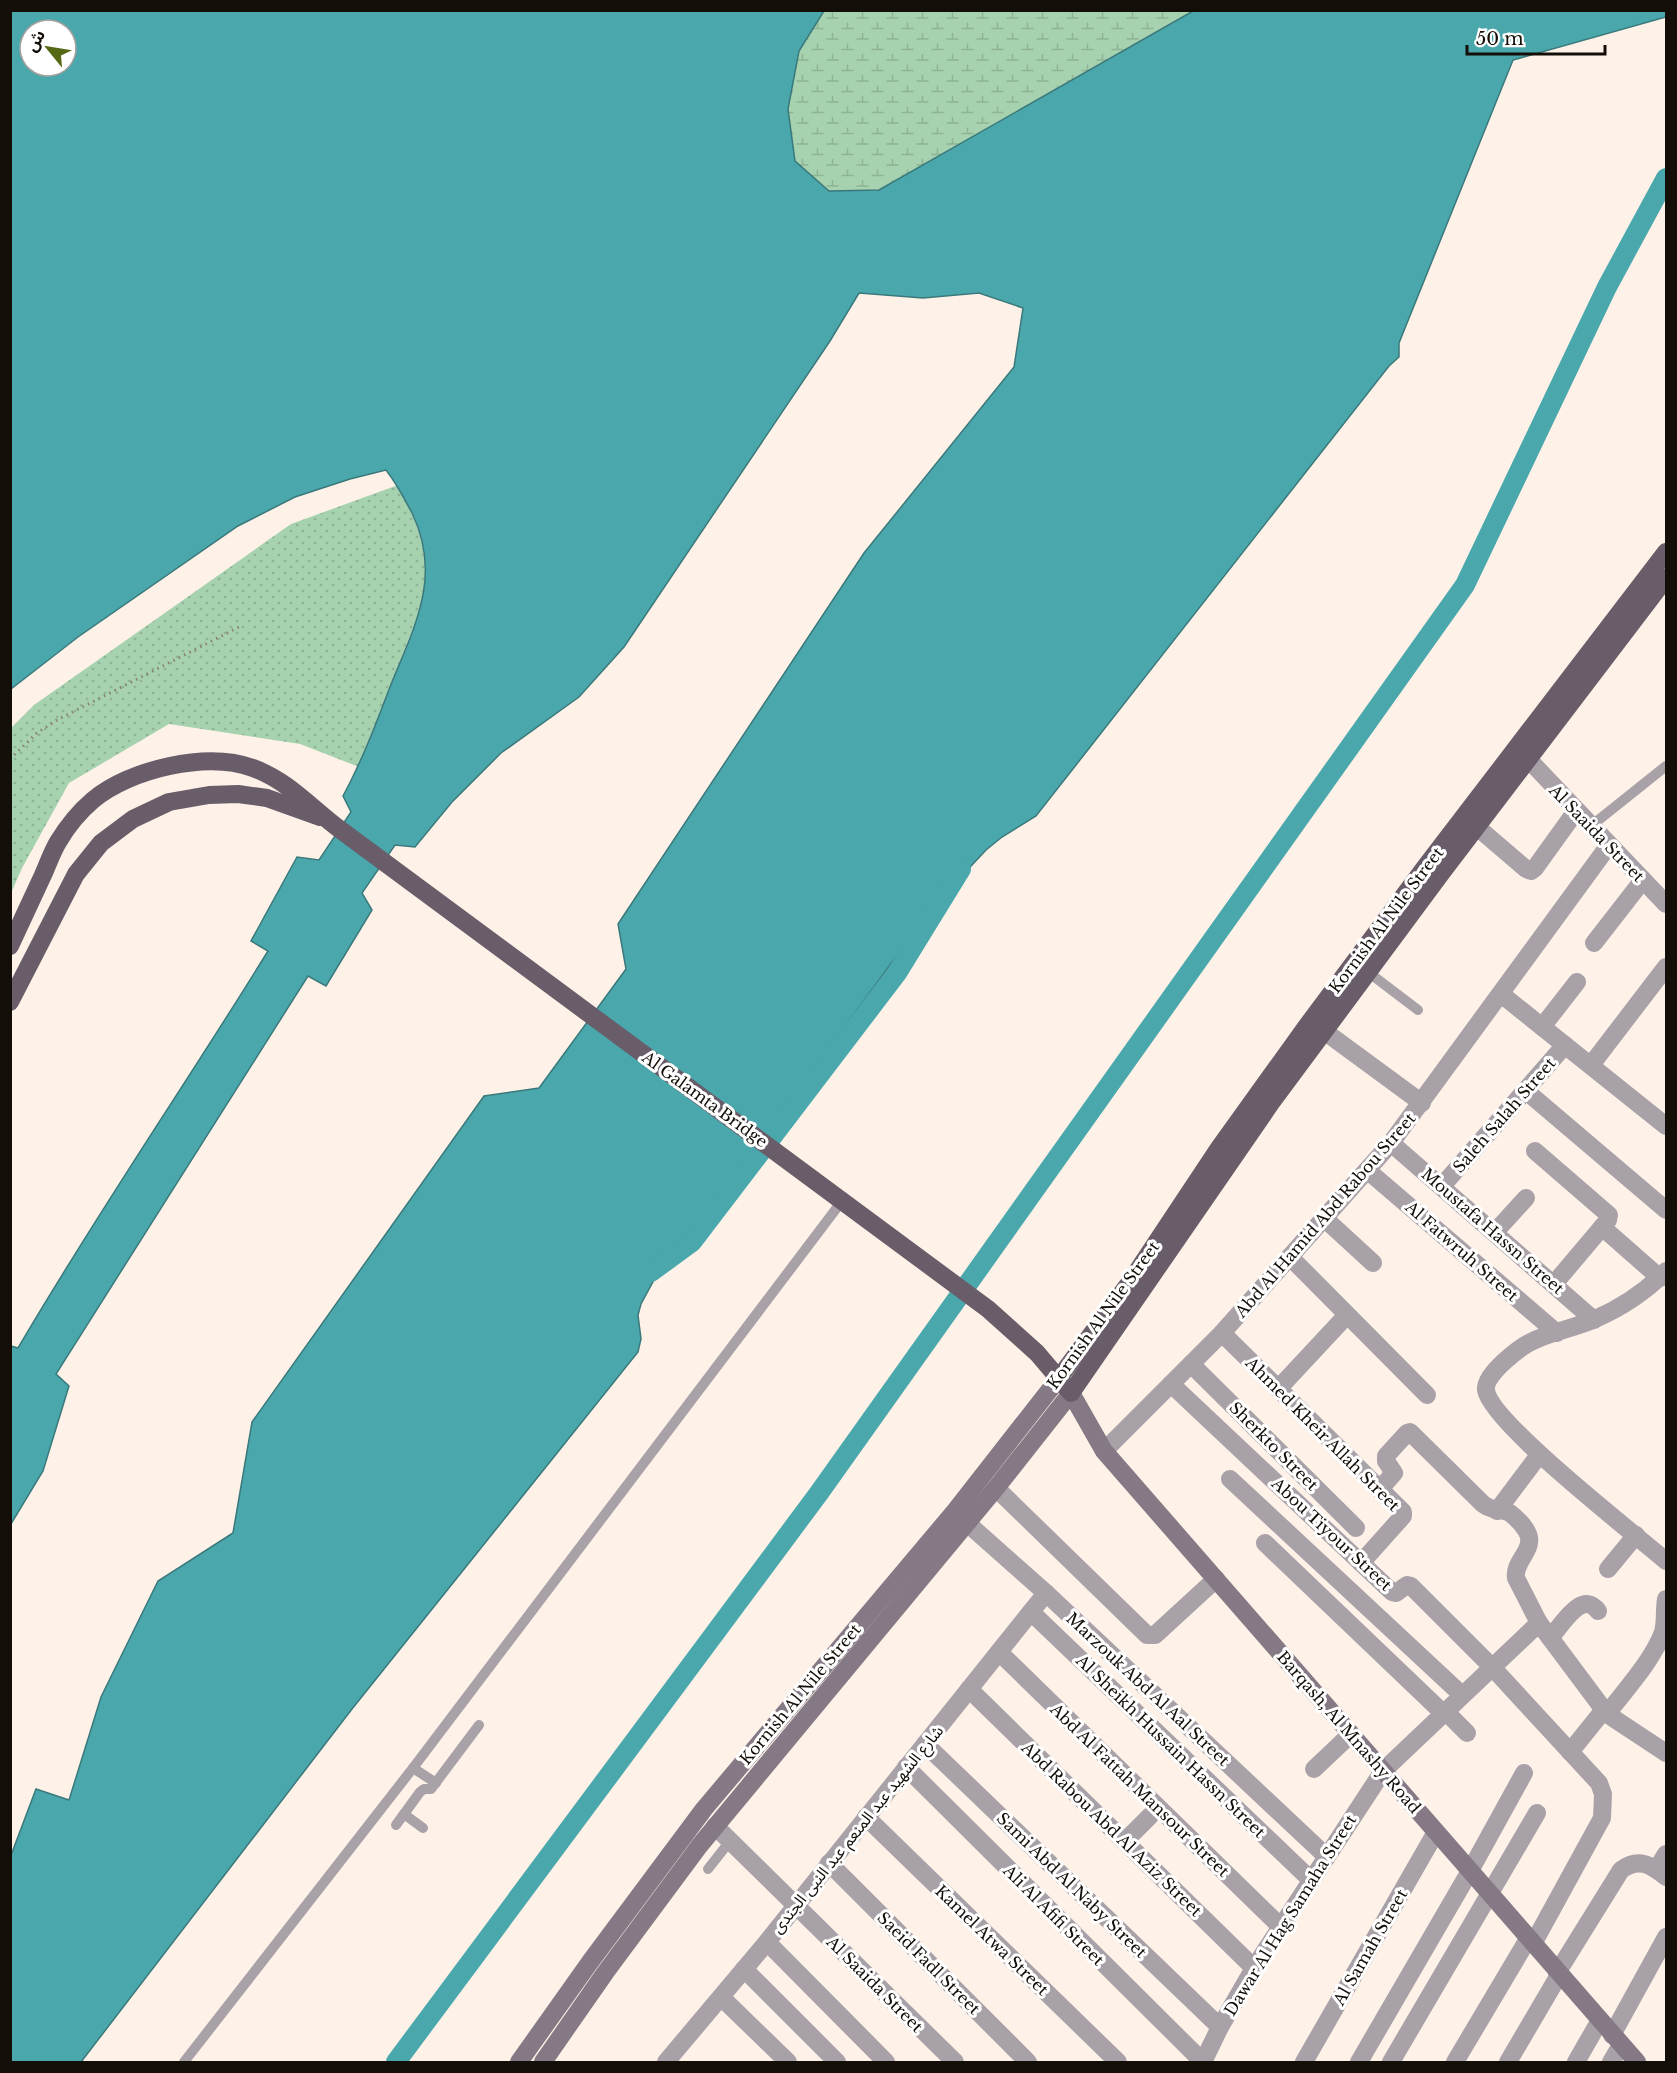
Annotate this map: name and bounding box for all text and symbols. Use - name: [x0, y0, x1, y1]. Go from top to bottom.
- north arrow: [18, 18, 78, 78]
- scale bar: [1467, 18, 1605, 56]
- text: ش: [21, 26, 49, 55]
- text: 50 m: [1476, 28, 1524, 50]
- street label: Al Saaida Street: [1545, 779, 1649, 886]
- street label: Kornish Al Nile Street: [1325, 843, 1447, 997]
- street label: Al Galamta Bridge: [638, 1046, 772, 1151]
- street label: Saleh Salah Street: [1449, 1053, 1559, 1177]
- street label: Abd Al Hamid Abd Rabou Street: [1230, 1109, 1419, 1322]
- street label: Moustafa Hassn Street: [1418, 1164, 1568, 1298]
- street label: Al Fatwruh Street: [1401, 1196, 1522, 1305]
- street label: Kornish Al Nile Street: [1043, 1237, 1163, 1393]
- street label: Ahmed Kheir Allah Street: [1241, 1352, 1404, 1515]
- street label: Sherkto Street: [1225, 1397, 1323, 1495]
- street label: Abou Tiyour Street: [1267, 1473, 1396, 1595]
- street label: Marzouk Abd Al Aal Street: [1062, 1608, 1234, 1770]
- street label: Kornish Al Nile Street: [735, 1619, 865, 1769]
- street label: Barqash, Al Mnashy Road: [1273, 1647, 1425, 1818]
- street label: Al Sheikh Hussain Hassn Street: [1072, 1649, 1270, 1842]
- street label: Abd Al Fattah Mansour Street: [1046, 1698, 1234, 1881]
- street label: شارع الشهيد عبد المنعم عبد النبى الجندى: [767, 1721, 950, 1939]
- street label: Abd Rabou Abd Al Aziz Street: [1017, 1737, 1206, 1920]
- street label: Sami Abd Al Naby Street: [993, 1808, 1151, 1962]
- street label: Dawar Al Hag Samaha Street: [1220, 1811, 1360, 2019]
- street label: Ali Al Afifi Street: [999, 1860, 1109, 1970]
- street label: Kamel Atwa Street: [931, 1881, 1053, 1999]
- street label: Al Samah Street: [1328, 1885, 1411, 2010]
- street label: Saeid Fadl Street: [874, 1908, 984, 2018]
- street label: Al Saaida Street: [822, 1931, 927, 2036]

